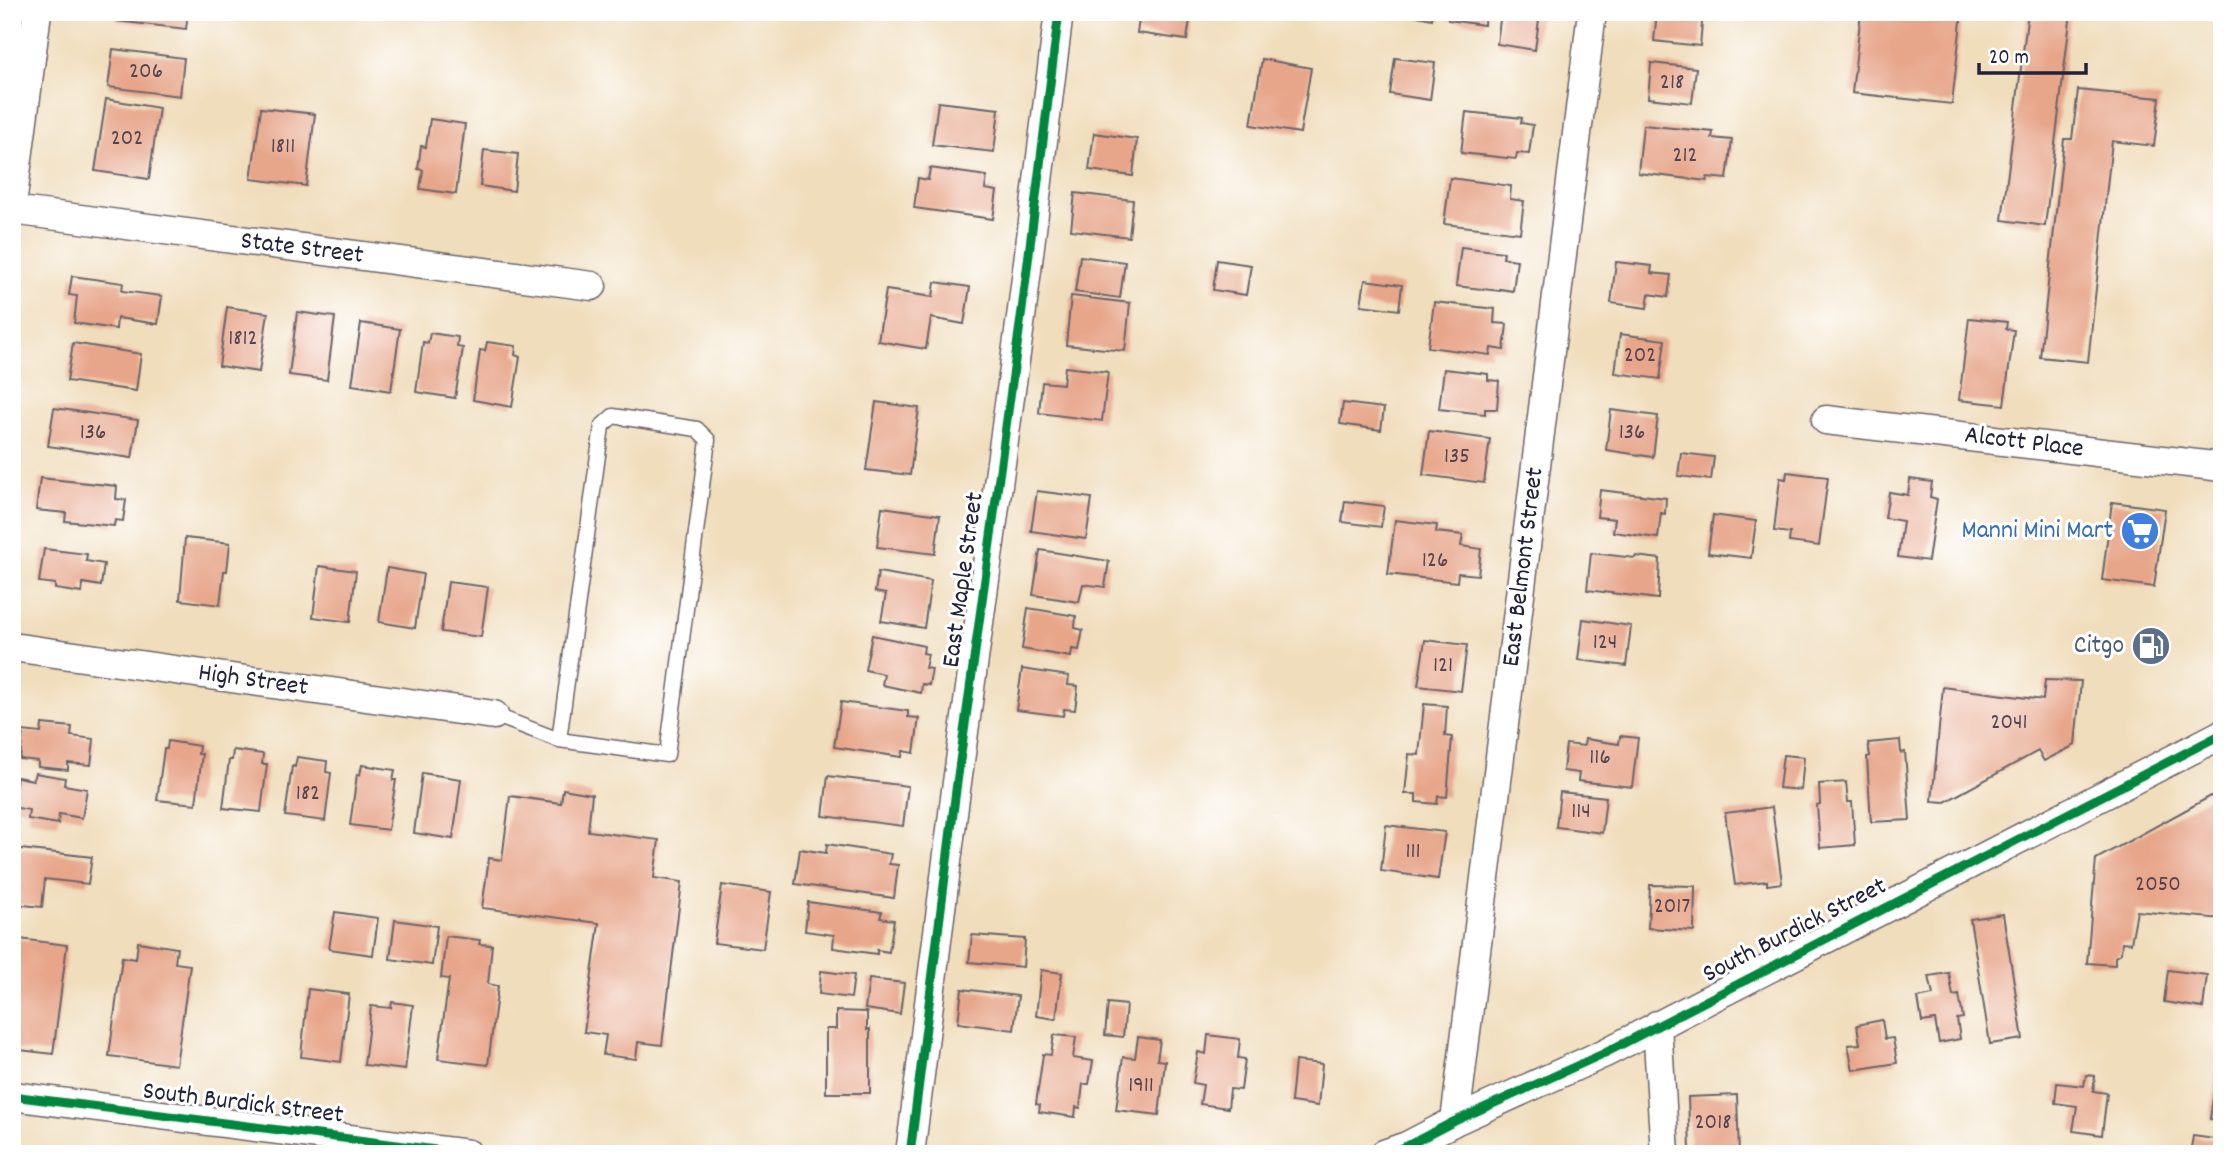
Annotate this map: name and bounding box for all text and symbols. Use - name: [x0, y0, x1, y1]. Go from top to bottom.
- scale bar: [1979, 32, 2085, 76]
- text: 20 m: [1989, 44, 2029, 74]
- house number: 206: [129, 56, 163, 89]
- house number: 218: [1660, 67, 1684, 100]
- house number: 202: [111, 123, 143, 156]
- house number: 1811: [271, 131, 295, 164]
- house number: 212: [1672, 140, 1698, 173]
- street label: State Street: [238, 223, 366, 275]
- house number: 1812: [228, 323, 258, 356]
- house number: 202: [1624, 340, 1656, 373]
- house number: 136: [80, 417, 106, 450]
- house number: 136: [1619, 417, 1645, 450]
- street label: Alcott Place: [1962, 417, 2086, 469]
- house number: 135: [1444, 441, 1470, 474]
- street label: East Belmont Street: [1493, 465, 1555, 669]
- street label: East Maple Street: [933, 490, 995, 670]
- supermarket icon: Manni Mini Mart: [2119, 510, 2161, 552]
- place label: Manni Mini Mart: [1961, 513, 2113, 550]
- house number: 126: [1422, 545, 1448, 578]
- fuel station icon: Citgo: [2130, 625, 2172, 667]
- house number: 124: [1593, 627, 1617, 660]
- place label: Citgo: [2074, 628, 2124, 665]
- house number: 121: [1433, 650, 1453, 683]
- street label: High Street: [196, 655, 311, 707]
- house number: 2041: [1990, 707, 2028, 740]
- house number: 116: [1589, 742, 1611, 775]
- house number: 182: [296, 778, 320, 811]
- house number: 114: [1571, 796, 1591, 829]
- house number: 111: [1405, 836, 1421, 869]
- street label: South Burdick Street: [1697, 868, 1894, 993]
- house number: 2050: [2135, 869, 2181, 902]
- house number: 2017: [1654, 891, 1690, 924]
- house number: 1911: [1128, 1070, 1154, 1103]
- street label: South Burdick Street: [140, 1073, 346, 1135]
- house number: 2018: [1695, 1107, 1731, 1140]

